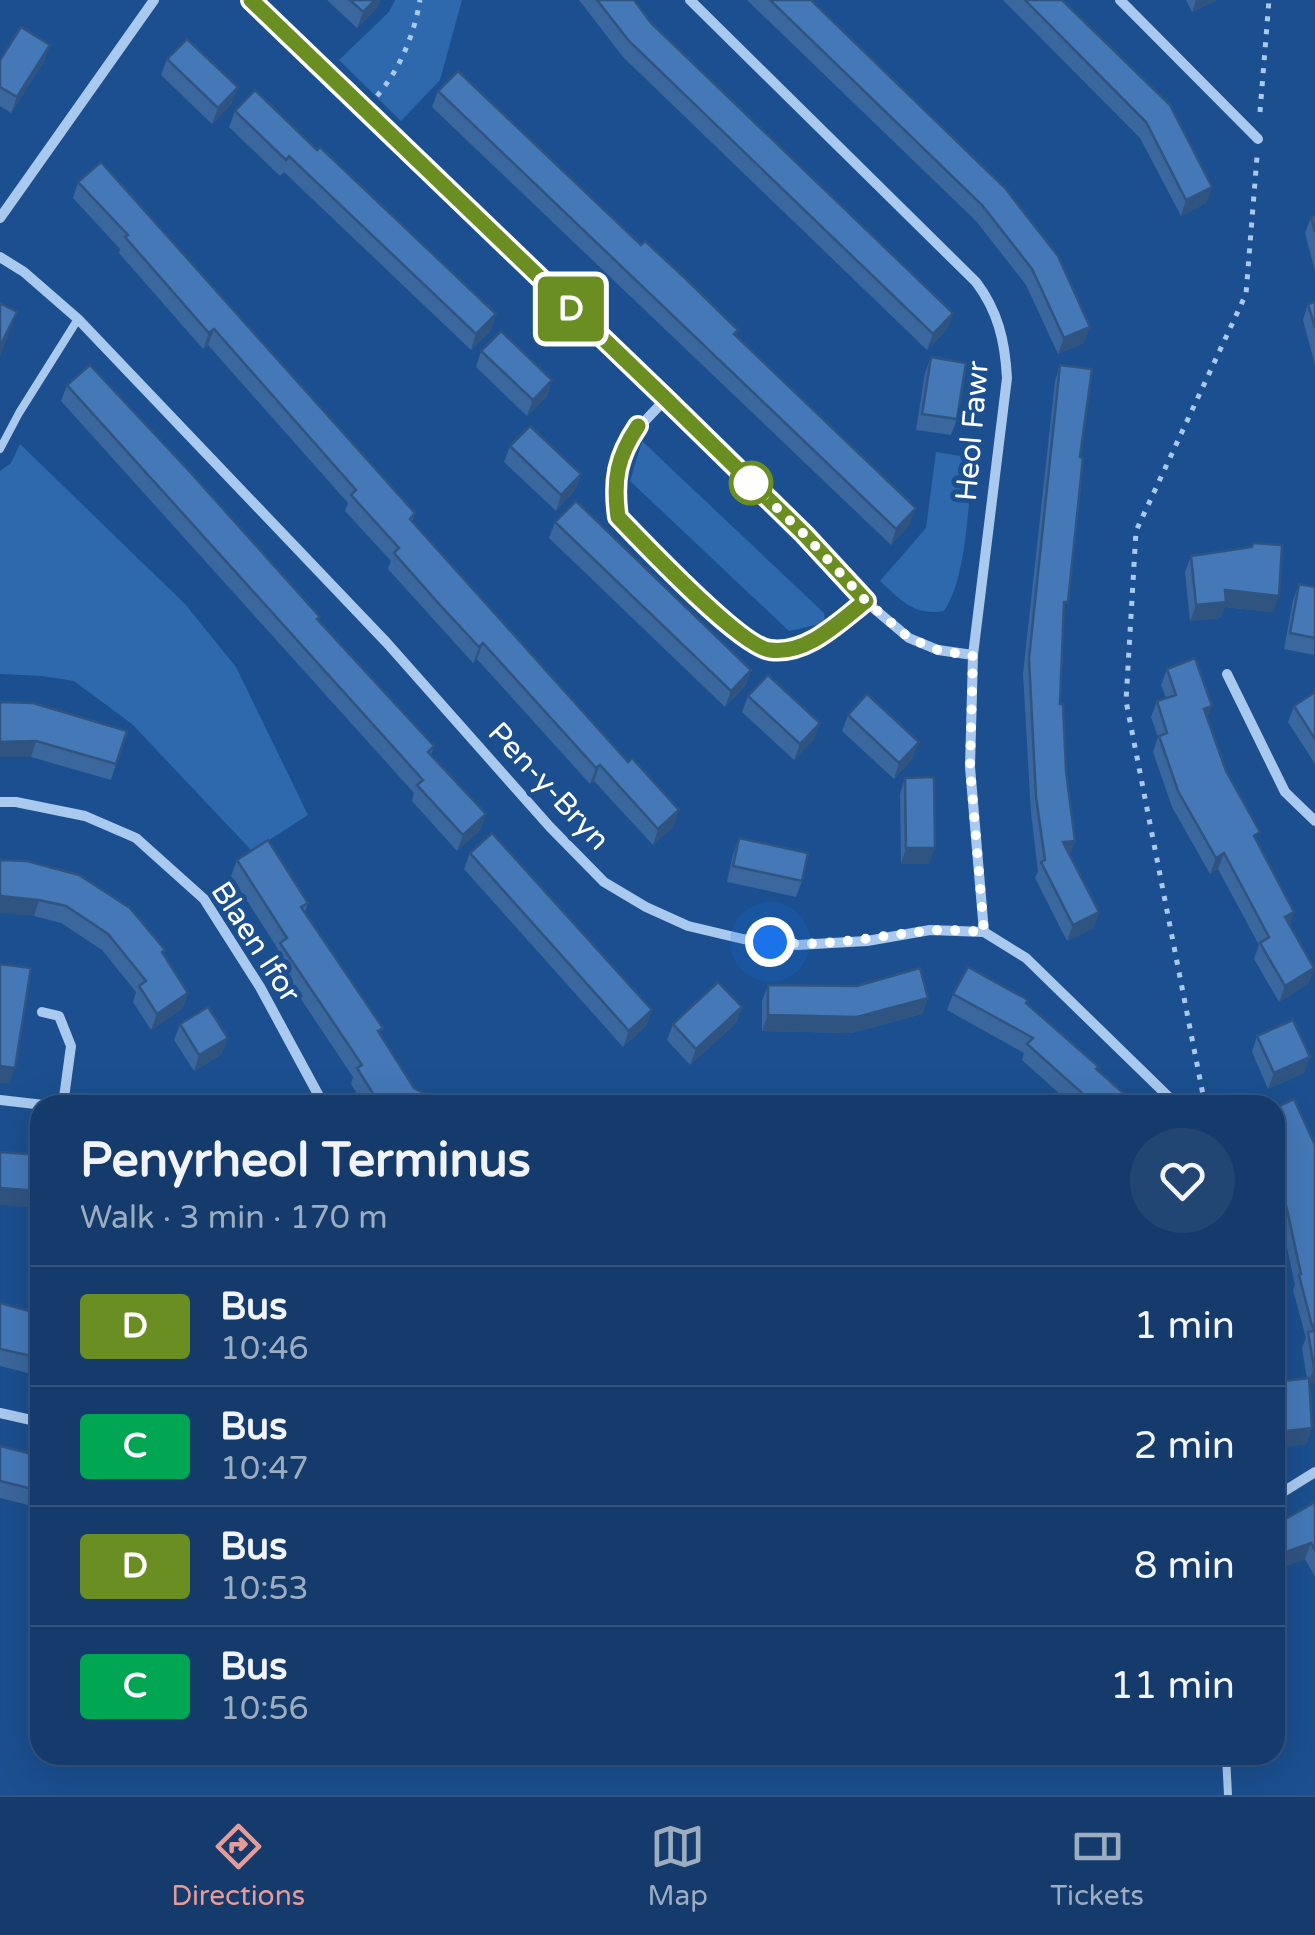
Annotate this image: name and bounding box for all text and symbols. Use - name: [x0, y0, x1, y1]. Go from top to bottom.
- line badge: D: [538, 276, 604, 342]
- text: D: [558, 288, 584, 330]
- street label: Heol Fawr: [948, 359, 997, 503]
- unlabelled marker: [730, 462, 772, 504]
- street label: Pen-y-Bryn: [480, 715, 617, 858]
- street label: Blaen Ifor: [203, 875, 309, 1010]
- your location: [745, 917, 795, 967]
- button: heart: [1130, 1128, 1235, 1233]
- text: Penyrheol Terminus: [80, 1132, 531, 1190]
- text: Walk · 3 min · 170 m: [80, 1199, 388, 1237]
- text: Bus: [220, 1284, 287, 1330]
- text: 1 min: [1134, 1303, 1235, 1349]
- text: D: [122, 1305, 148, 1347]
- text: 10:46: [220, 1330, 309, 1368]
- text: Bus: [220, 1404, 287, 1450]
- text: 2 min: [1134, 1423, 1235, 1469]
- text: C: [123, 1425, 147, 1467]
- text: 10:47: [220, 1450, 309, 1488]
- text: Bus: [220, 1524, 287, 1570]
- text: 8 min: [1134, 1543, 1235, 1589]
- text: D: [122, 1545, 148, 1587]
- text: 10:53: [220, 1570, 309, 1608]
- text: Bus: [220, 1644, 287, 1690]
- text: 11 min: [1110, 1663, 1235, 1709]
- text: C: [123, 1665, 147, 1707]
- text: 10:56: [220, 1690, 309, 1728]
- tab: Directions: [171, 1819, 305, 1913]
- tab: Map: [647, 1819, 708, 1913]
- tab: Tickets: [1050, 1819, 1144, 1913]

